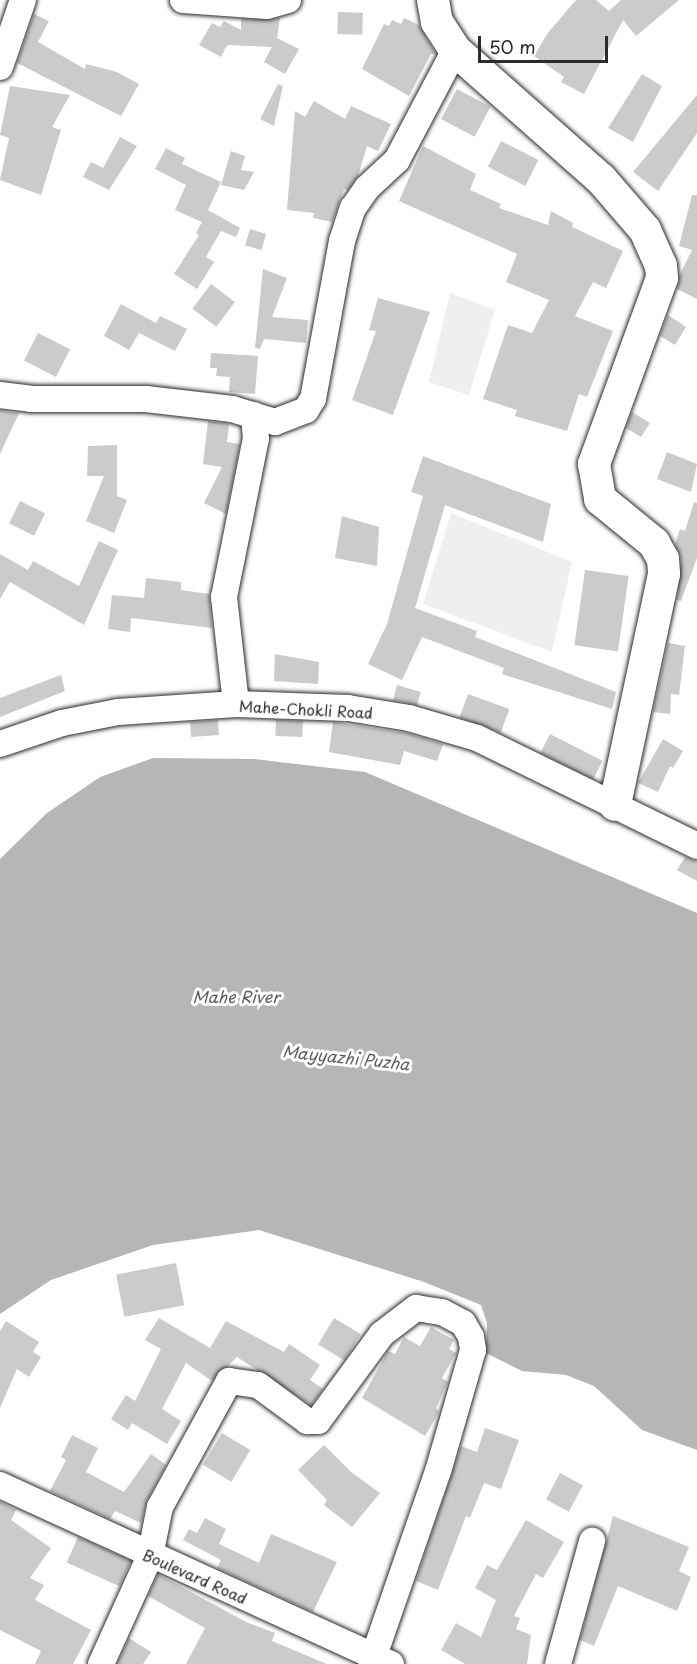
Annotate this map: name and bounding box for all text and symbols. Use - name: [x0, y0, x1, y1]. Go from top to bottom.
- scale bar: [481, 24, 612, 62]
- text: 50 m: [489, 33, 536, 60]
- street label: Mahe-Chokli Road: [238, 696, 374, 722]
- water label: Mahe River: [192, 986, 280, 1006]
- water label: Mayyazhi Puzha: [281, 1041, 411, 1073]
- street label: Boulevard Road: [140, 1545, 250, 1607]

